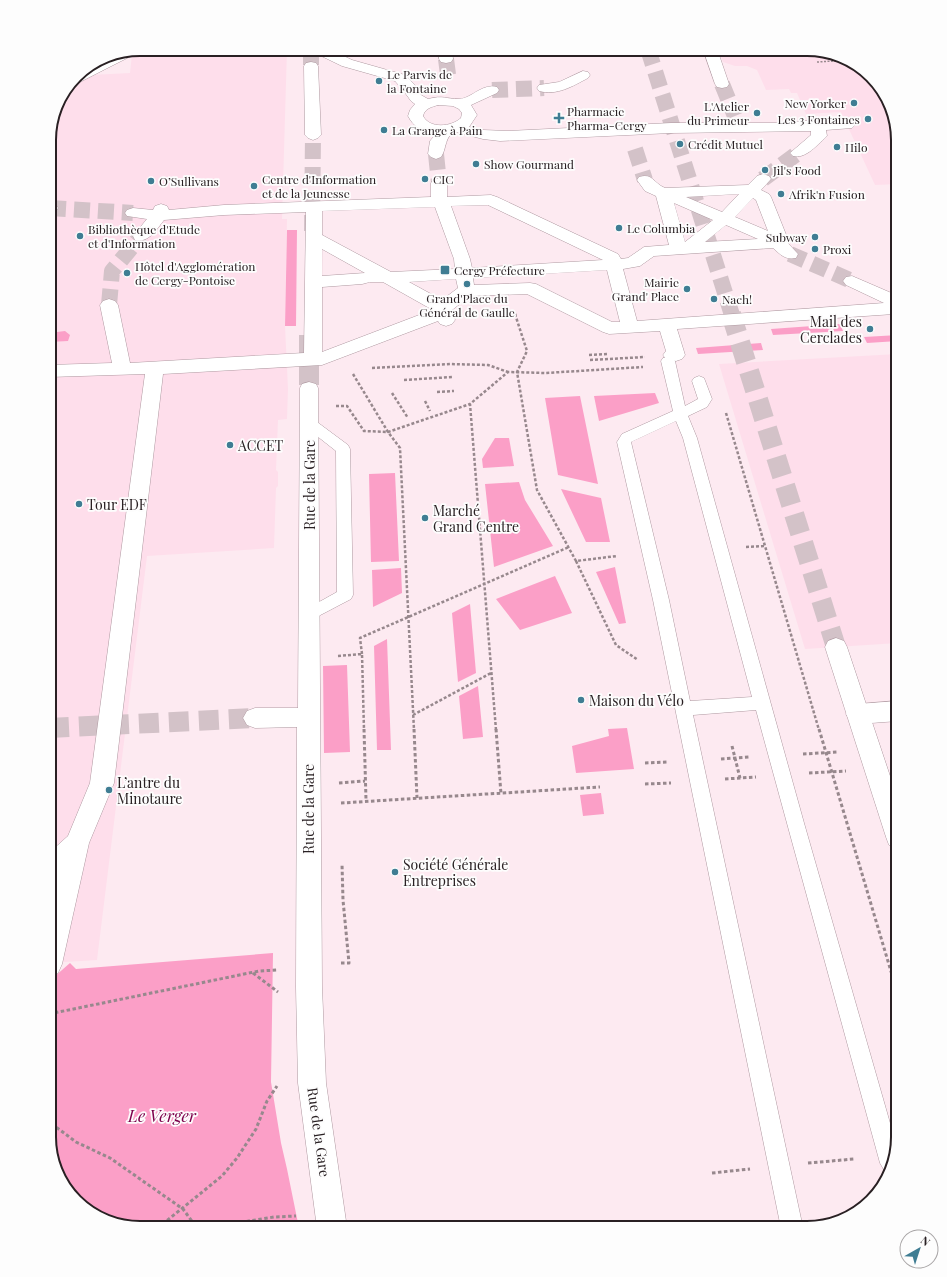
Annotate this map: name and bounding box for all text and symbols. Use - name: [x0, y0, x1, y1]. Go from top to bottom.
- place label: Le Parvis de la Fontaine: [387, 66, 452, 96]
- marker: Le Parvis de la Fontaine: [374, 76, 384, 86]
- place label: New Yorker: [785, 95, 847, 111]
- place label: L'Atelier du Primeur: [687, 98, 750, 128]
- marker: New Yorker: [849, 98, 859, 108]
- place label: Pharmacie Pharma-Cergy: [567, 103, 647, 133]
- marker: L'Atelier du Primeur: [752, 108, 762, 118]
- place label: Les 3 Fontaines: [777, 111, 860, 127]
- marker: Pharmacie Pharma-Cergy: [554, 113, 564, 123]
- marker: Les 3 Fontaines: [863, 114, 873, 124]
- place label: La Grange à Pain: [392, 122, 482, 138]
- marker: La Grange à Pain: [379, 125, 389, 135]
- place label: Crédit Mutuel: [688, 136, 764, 152]
- marker: Crédit Mutuel: [675, 139, 685, 149]
- place label: Hilo: [845, 139, 868, 155]
- marker: Hilo: [832, 142, 842, 152]
- place label: Show Gourmand: [484, 156, 574, 172]
- marker: Show Gourmand: [471, 159, 481, 169]
- place label: Jil's Food: [772, 162, 821, 178]
- marker: Jil's Food: [760, 165, 770, 175]
- place label: Centre d'Information et de la Jeunesse: [262, 171, 376, 201]
- place label: CIC: [433, 171, 453, 187]
- place label: O’Sullivans: [159, 173, 219, 189]
- marker: CIC: [420, 174, 430, 184]
- marker: O’Sullivans: [146, 176, 156, 186]
- marker: Centre d'Information et de la Jeunesse: [249, 181, 259, 191]
- place label: Afrik'n Fusion: [788, 186, 865, 202]
- marker: Afrik'n Fusion: [776, 189, 786, 199]
- place label: Le Columbia: [627, 220, 695, 236]
- place label: Bibliothèque d'Etude et d'Information: [88, 221, 200, 251]
- marker: Le Columbia: [614, 223, 624, 233]
- place label: Subway: [766, 229, 807, 245]
- marker: Bibliothèque d'Etude et d'Information: [75, 231, 85, 241]
- marker: Subway: [810, 232, 820, 242]
- place label: Proxi: [823, 241, 852, 257]
- marker: Proxi: [810, 244, 820, 254]
- place label: Hôtel d'Agglomération de Cergy-Pontoise: [135, 258, 255, 288]
- place label: Cergy Préfecture: [454, 262, 545, 278]
- marker: Cergy Préfecture: [439, 264, 451, 276]
- marker: Hôtel d'Agglomération de Cergy-Pontoise: [122, 268, 132, 278]
- place label: Mairie Grand' Place: [612, 274, 679, 304]
- marker: Grand'Place du Général de Gaulle: [462, 279, 472, 289]
- marker: Mairie Grand' Place: [682, 284, 692, 294]
- place label: Grand'Place du Général de Gaulle: [419, 290, 515, 320]
- place label: Nach!: [722, 291, 752, 307]
- marker: Nach!: [709, 294, 719, 304]
- place label: Mail des Cerclades: [800, 312, 862, 347]
- marker: Mail des Cerclades: [865, 324, 875, 334]
- place label: ACCET: [237, 436, 283, 455]
- marker: ACCET: [225, 440, 235, 450]
- street label: Rue de la Gare: [300, 440, 319, 530]
- place label: Tour EDF: [87, 495, 147, 514]
- marker: Tour EDF: [74, 499, 84, 509]
- place label: Marché Grand Centre: [433, 501, 519, 536]
- marker: Marché Grand Centre: [420, 513, 430, 523]
- place label: Maison du Vélo: [589, 691, 684, 710]
- marker: Maison du Vélo: [576, 695, 586, 705]
- street label: Rue de la Gare: [299, 764, 318, 854]
- place label: L’antre du Minotaure: [117, 773, 182, 808]
- marker: L’antre du Minotaure: [104, 785, 114, 795]
- place label: Société Générale Entreprises: [403, 855, 508, 890]
- marker: Société Générale Entreprises: [390, 867, 400, 877]
- street label: Rue de la Gare: [303, 1086, 335, 1178]
- park label: Le Verger: [127, 1104, 197, 1126]
- north arrow: [899, 1229, 939, 1269]
- text: N: [918, 1233, 933, 1249]

